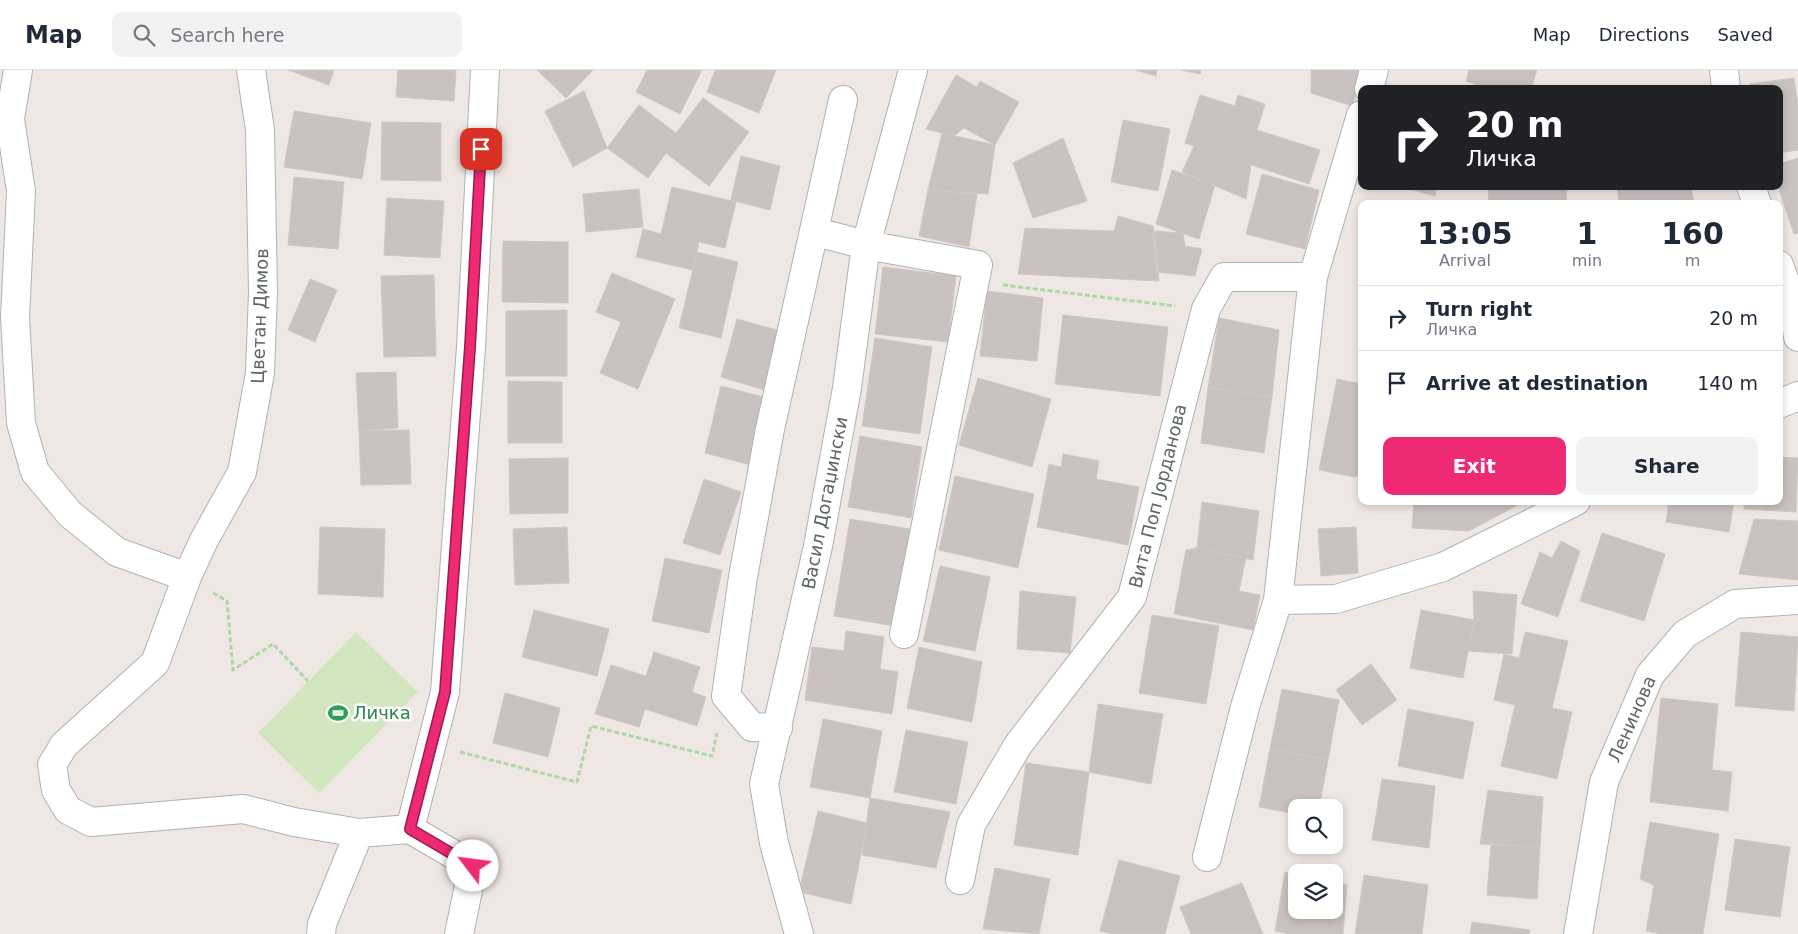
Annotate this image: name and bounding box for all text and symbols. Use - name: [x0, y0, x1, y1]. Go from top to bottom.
- search box: [112, 12, 462, 57]
- text: Map: [25, 21, 82, 49]
- icon: search: [130, 21, 158, 49]
- text: Search here: [170, 24, 284, 46]
- text: Map: [1533, 24, 1571, 45]
- text: Directions: [1599, 24, 1689, 45]
- text: Saved: [1717, 24, 1773, 45]
- icon: right: [1383, 105, 1448, 170]
- text: 20 m: [1466, 105, 1563, 145]
- pin: [460, 128, 502, 170]
- icon: arrive: [467, 135, 495, 163]
- text: Личка: [1466, 146, 1537, 171]
- text: 13:05: [1417, 216, 1513, 251]
- text: 1: [1576, 216, 1597, 251]
- text: 160: [1661, 216, 1724, 251]
- street label: Цветан Димов: [247, 248, 272, 384]
- text: Arrival: [1439, 251, 1491, 270]
- text: min: [1572, 251, 1602, 270]
- text: m: [1685, 251, 1700, 270]
- text: Turn right: [1426, 298, 1532, 320]
- icon: right: [1383, 304, 1411, 332]
- text: 20 m: [1709, 307, 1758, 329]
- text: Личка: [1426, 320, 1477, 339]
- icon: arrive: [1383, 369, 1411, 397]
- text: Arrive at destination: [1426, 372, 1648, 394]
- text: 140 m: [1697, 372, 1758, 394]
- street label: Вита Поп Јорданова: [1124, 402, 1191, 590]
- street label: Васил Догаџински: [797, 415, 852, 591]
- button: Exit: [1383, 437, 1566, 495]
- button: Share: [1576, 437, 1758, 495]
- street label: Ленинова: [1603, 672, 1660, 765]
- sports icon: Личка: [327, 702, 349, 724]
- place label: Личка: [353, 702, 411, 723]
- map controls: [1288, 799, 1343, 919]
- button: search: [1288, 799, 1343, 854]
- position arrow: [446, 839, 498, 891]
- button: layers: [1288, 864, 1343, 919]

